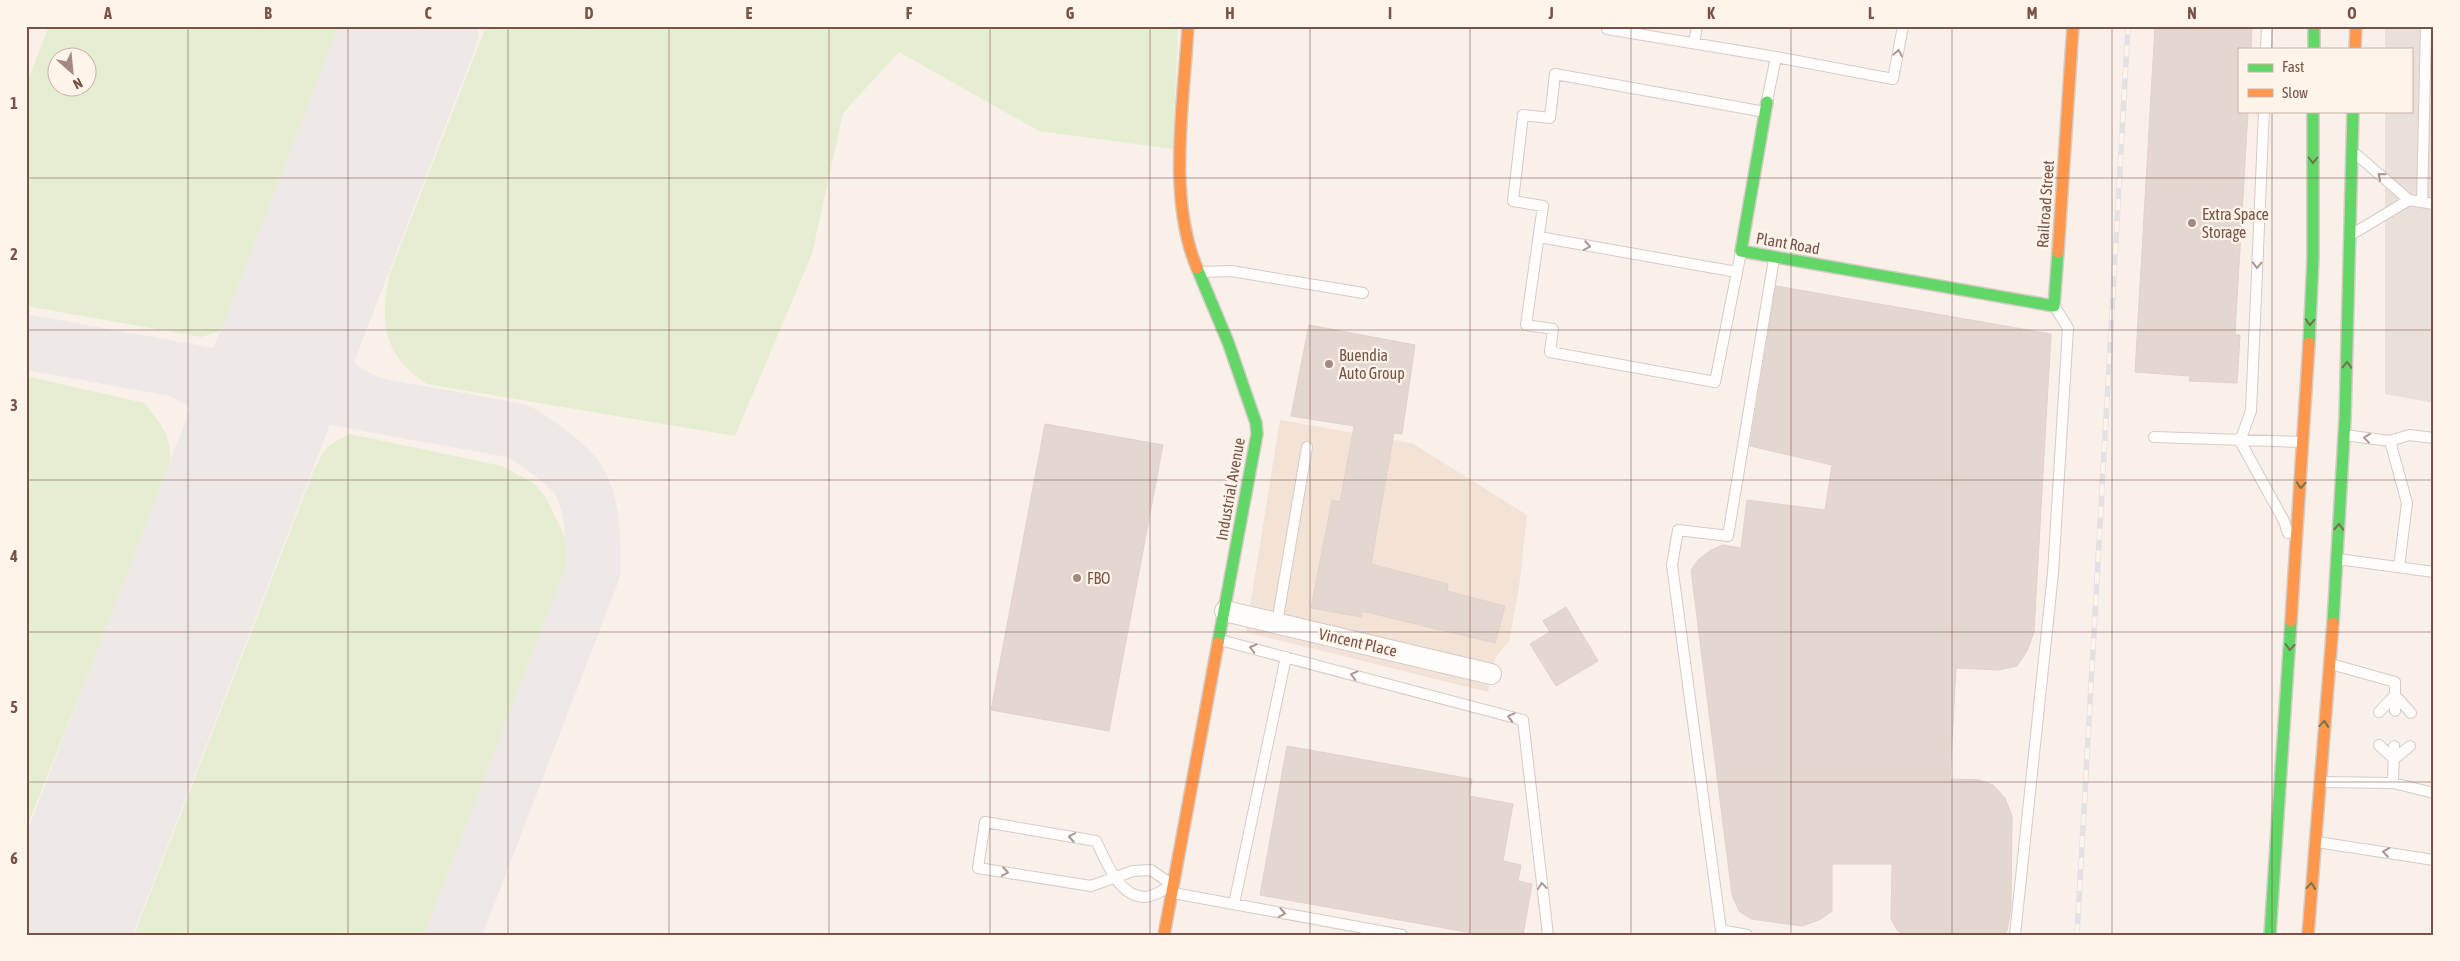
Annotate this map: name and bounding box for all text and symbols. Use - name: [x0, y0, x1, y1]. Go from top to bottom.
- text: A: [103, 4, 112, 22]
- text: B: [264, 4, 272, 22]
- text: C: [424, 4, 432, 22]
- text: D: [585, 4, 594, 22]
- text: E: [746, 4, 753, 22]
- text: F: [906, 4, 913, 22]
- text: G: [1066, 4, 1075, 22]
- text: H: [1225, 4, 1235, 22]
- text: I: [1388, 4, 1392, 22]
- text: J: [1547, 4, 1554, 22]
- text: K: [1707, 4, 1715, 22]
- text: L: [1868, 4, 1875, 22]
- text: M: [2027, 4, 2037, 22]
- text: N: [2187, 4, 2197, 22]
- text: O: [2347, 4, 2357, 22]
- north arrow: [48, 48, 98, 98]
- one-way arrow: [1892, 48, 1902, 57]
- legend: [2238, 48, 2412, 112]
- text: Fast: [2282, 58, 2304, 75]
- text: N: [71, 75, 85, 93]
- text: Slow: [2282, 84, 2308, 101]
- text: 1: [10, 94, 18, 112]
- one-way arrow: [2308, 156, 2318, 164]
- street label: Railroad Street: [2033, 159, 2057, 248]
- one-way arrow: [2377, 172, 2386, 181]
- place label: Extra Space Storage: [2202, 205, 2269, 242]
- marker: Extra Space Storage: [2186, 217, 2198, 229]
- street label: Plant Road: [1755, 229, 1821, 257]
- one-way arrow: [1582, 240, 1591, 250]
- text: 2: [10, 245, 18, 263]
- one-way arrow: [2252, 261, 2263, 269]
- one-way arrow: [2305, 319, 2316, 327]
- place label: Buendia Auto Group: [1339, 346, 1405, 383]
- marker: Buendia Auto Group: [1323, 358, 1335, 370]
- one-way arrow: [2342, 361, 2352, 368]
- text: 3: [10, 396, 18, 414]
- one-way arrow: [2363, 433, 2371, 444]
- street label: Industrial Avenue: [1212, 436, 1248, 542]
- one-way arrow: [2295, 481, 2306, 489]
- one-way arrow: [2333, 523, 2344, 531]
- text: 4: [9, 547, 18, 565]
- place label: FBO: [1087, 569, 1110, 587]
- marker: FBO: [1071, 572, 1083, 584]
- street label: Vincent Place: [1317, 624, 1399, 660]
- one-way arrow: [1248, 643, 1257, 654]
- one-way arrow: [2284, 643, 2295, 651]
- one-way arrow: [1349, 670, 1358, 681]
- text: 5: [10, 698, 18, 716]
- one-way arrow: [1507, 712, 1515, 722]
- one-way arrow: [2319, 720, 2330, 728]
- one-way arrow: [1068, 833, 1077, 843]
- one-way arrow: [2382, 847, 2390, 858]
- text: 6: [10, 849, 18, 867]
- one-way arrow: [1001, 867, 1009, 877]
- one-way arrow: [1537, 882, 1548, 890]
- one-way arrow: [2306, 882, 2317, 890]
- one-way arrow: [1278, 907, 1287, 917]

